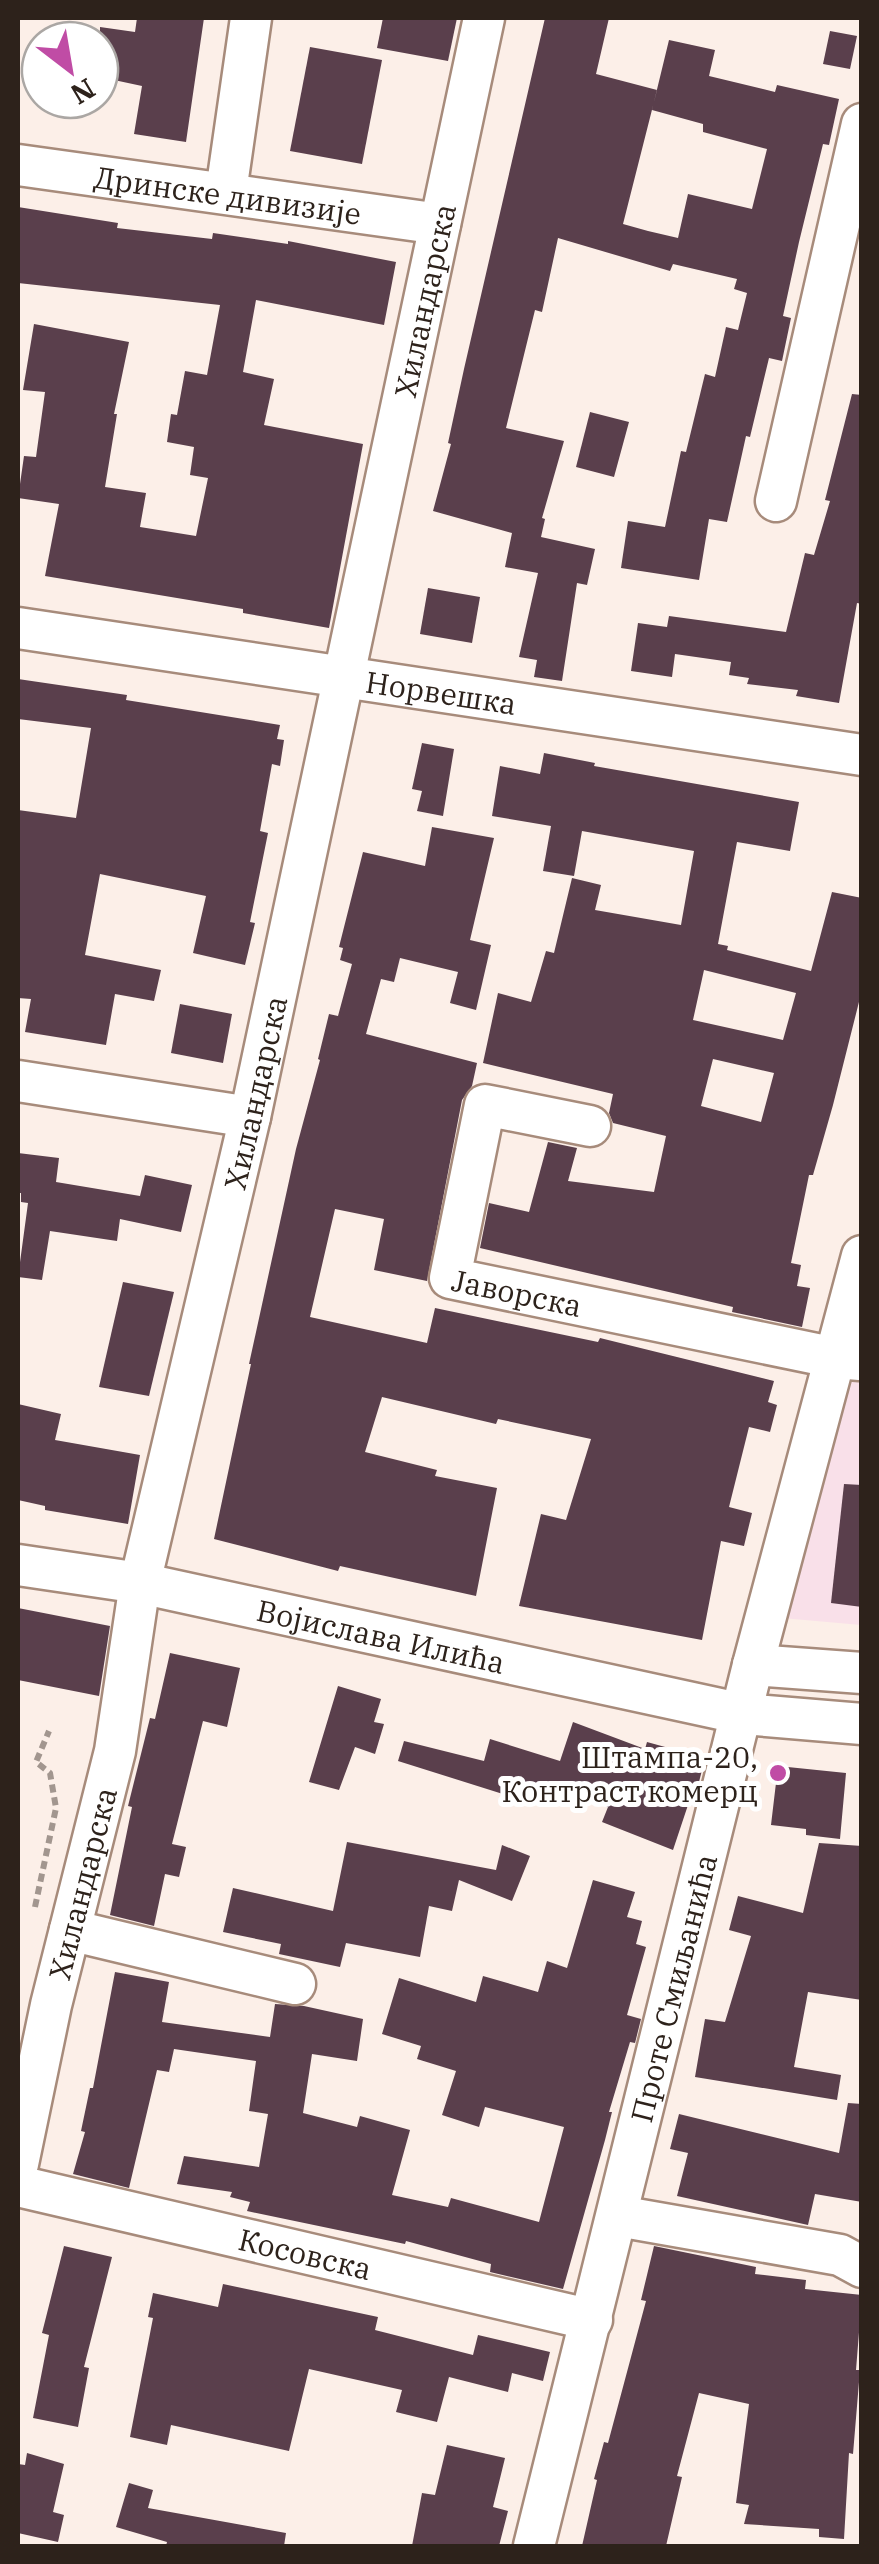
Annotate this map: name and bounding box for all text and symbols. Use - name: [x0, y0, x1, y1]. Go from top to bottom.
- north arrow: [20, 20, 120, 120]
- text: N: [64, 70, 102, 113]
- street label: Дринске дивизије: [92, 156, 364, 232]
- street label: Хиландарска: [384, 200, 463, 401]
- street label: Норвешка: [363, 661, 519, 722]
- street label: Хиландарска: [214, 992, 295, 1193]
- street label: Јаворска: [449, 1259, 585, 1324]
- street label: Војислава Илића: [253, 1589, 509, 1681]
- place label: Штампа-20, Контраст комерц: [502, 1737, 758, 1810]
- marker: Штампа-20, Контраст комерц: [767, 1762, 789, 1784]
- street label: Хиландарска: [39, 1783, 125, 1983]
- street label: Проте Смиљанића: [621, 1850, 725, 2126]
- street label: Косовска: [235, 2219, 376, 2287]

